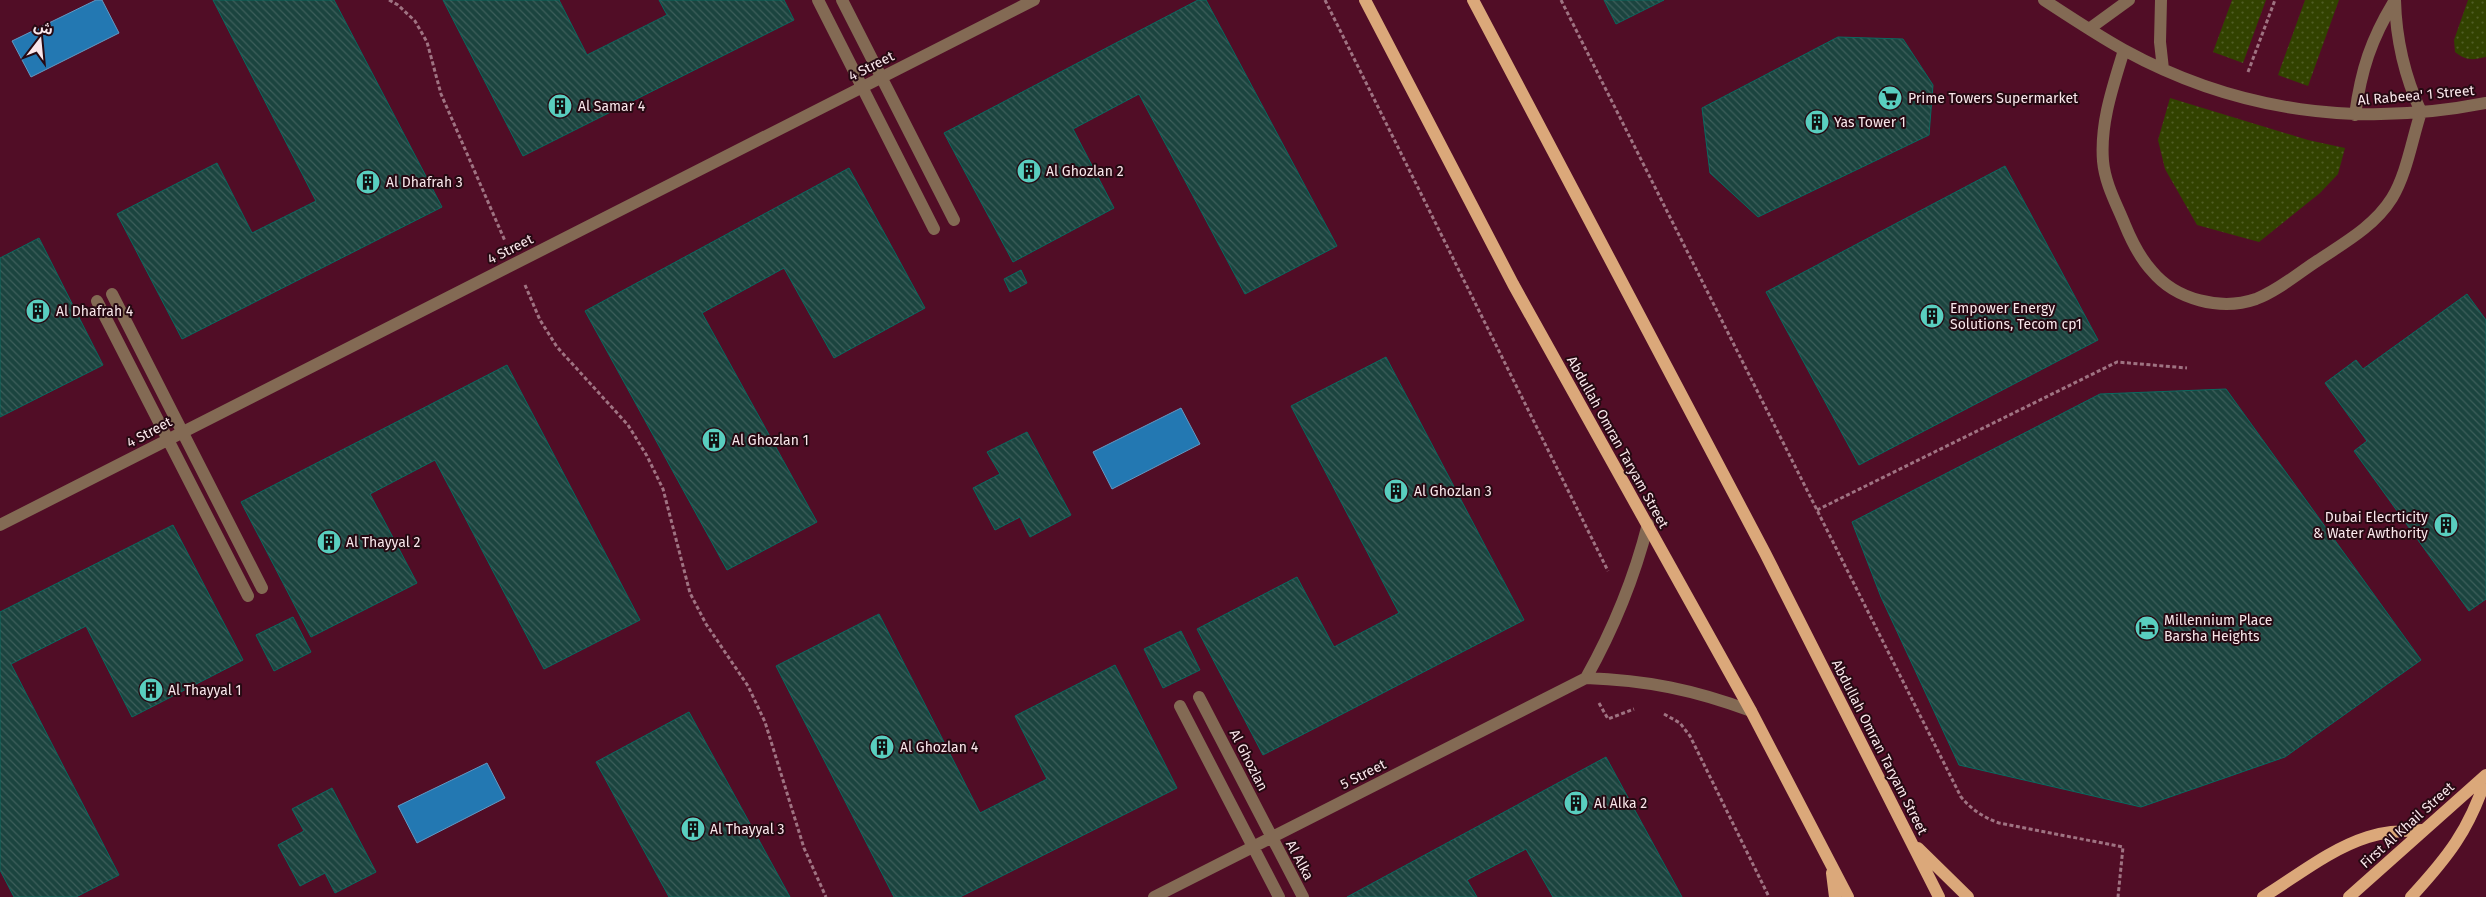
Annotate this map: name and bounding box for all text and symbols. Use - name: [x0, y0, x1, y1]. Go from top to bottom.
- north arrow: [15, 15, 65, 65]
- text: ش: [32, 17, 55, 39]
- street label: 4 Street: [845, 47, 898, 85]
- street label: Al Rabeea' 1 Street: [2357, 82, 2476, 109]
- supermarket icon: Prime Towers Supermarket: [1877, 85, 1903, 111]
- place label: Prime Towers Supermarket: [1908, 90, 2079, 107]
- building icon: Al Samar 4: [547, 93, 573, 119]
- place label: Al Samar 4: [578, 98, 646, 115]
- building icon: Yas Tower 1: [1804, 109, 1830, 135]
- place label: Yas Tower 1: [1834, 114, 1906, 131]
- building icon: Al Ghozlan 2: [1016, 158, 1042, 184]
- place label: Al Ghozlan 2: [1046, 163, 1124, 180]
- building icon: Al Dhafrah 3: [355, 169, 381, 195]
- place label: Al Dhafrah 3: [386, 174, 463, 191]
- street label: 4 Street: [484, 230, 537, 268]
- building icon: Al Dhafrah 4: [25, 298, 51, 324]
- place label: Empower Energy Solutions, Tecom cp1: [1950, 300, 2082, 333]
- place label: Al Dhafrah 4: [56, 303, 134, 320]
- building icon: Empower Energy Solutions, Tecom cp1: [1919, 303, 1945, 329]
- street label: Abdullah Omran Taryam Street: [1563, 353, 1673, 532]
- street label: 4 Street: [124, 413, 176, 451]
- building icon: Al Ghozlan 1: [701, 427, 727, 453]
- place label: Al Ghozlan 1: [732, 432, 809, 449]
- building icon: Al Ghozlan 3: [1383, 478, 1409, 504]
- place label: Al Ghozlan 3: [1414, 483, 1492, 500]
- place label: Dubai Elecrticity & Water Awthority: [2313, 509, 2428, 542]
- building icon: Dubai Elecrticity & Water Awthority: [2433, 512, 2459, 538]
- building icon: Al Thayyal 2: [316, 529, 342, 555]
- place label: Al Thayyal 2: [346, 534, 421, 551]
- place label: Millennium Place Barsha Heights: [2164, 612, 2273, 645]
- hotel icon: Millennium Place Barsha Heights: [2134, 615, 2160, 641]
- street label: Abdullah Omran Taryam Street: [1828, 657, 1932, 838]
- building icon: Al Thayyal 1: [138, 677, 164, 703]
- place label: Al Thayyal 1: [168, 682, 242, 699]
- street label: Al Ghozlan: [1226, 727, 1271, 794]
- building icon: Al Ghozlan 4: [869, 734, 895, 760]
- place label: Al Ghozlan 4: [900, 739, 979, 756]
- street label: 5 Street: [1338, 755, 1390, 793]
- street label: First Al Khail Street: [2357, 778, 2458, 872]
- building icon: Al Alka 2: [1563, 790, 1589, 816]
- place label: Al Alka 2: [1594, 795, 1647, 812]
- building icon: Al Thayyal 3: [680, 816, 706, 842]
- place label: Al Thayyal 3: [710, 821, 785, 838]
- street label: Al Alka: [1282, 837, 1317, 883]

